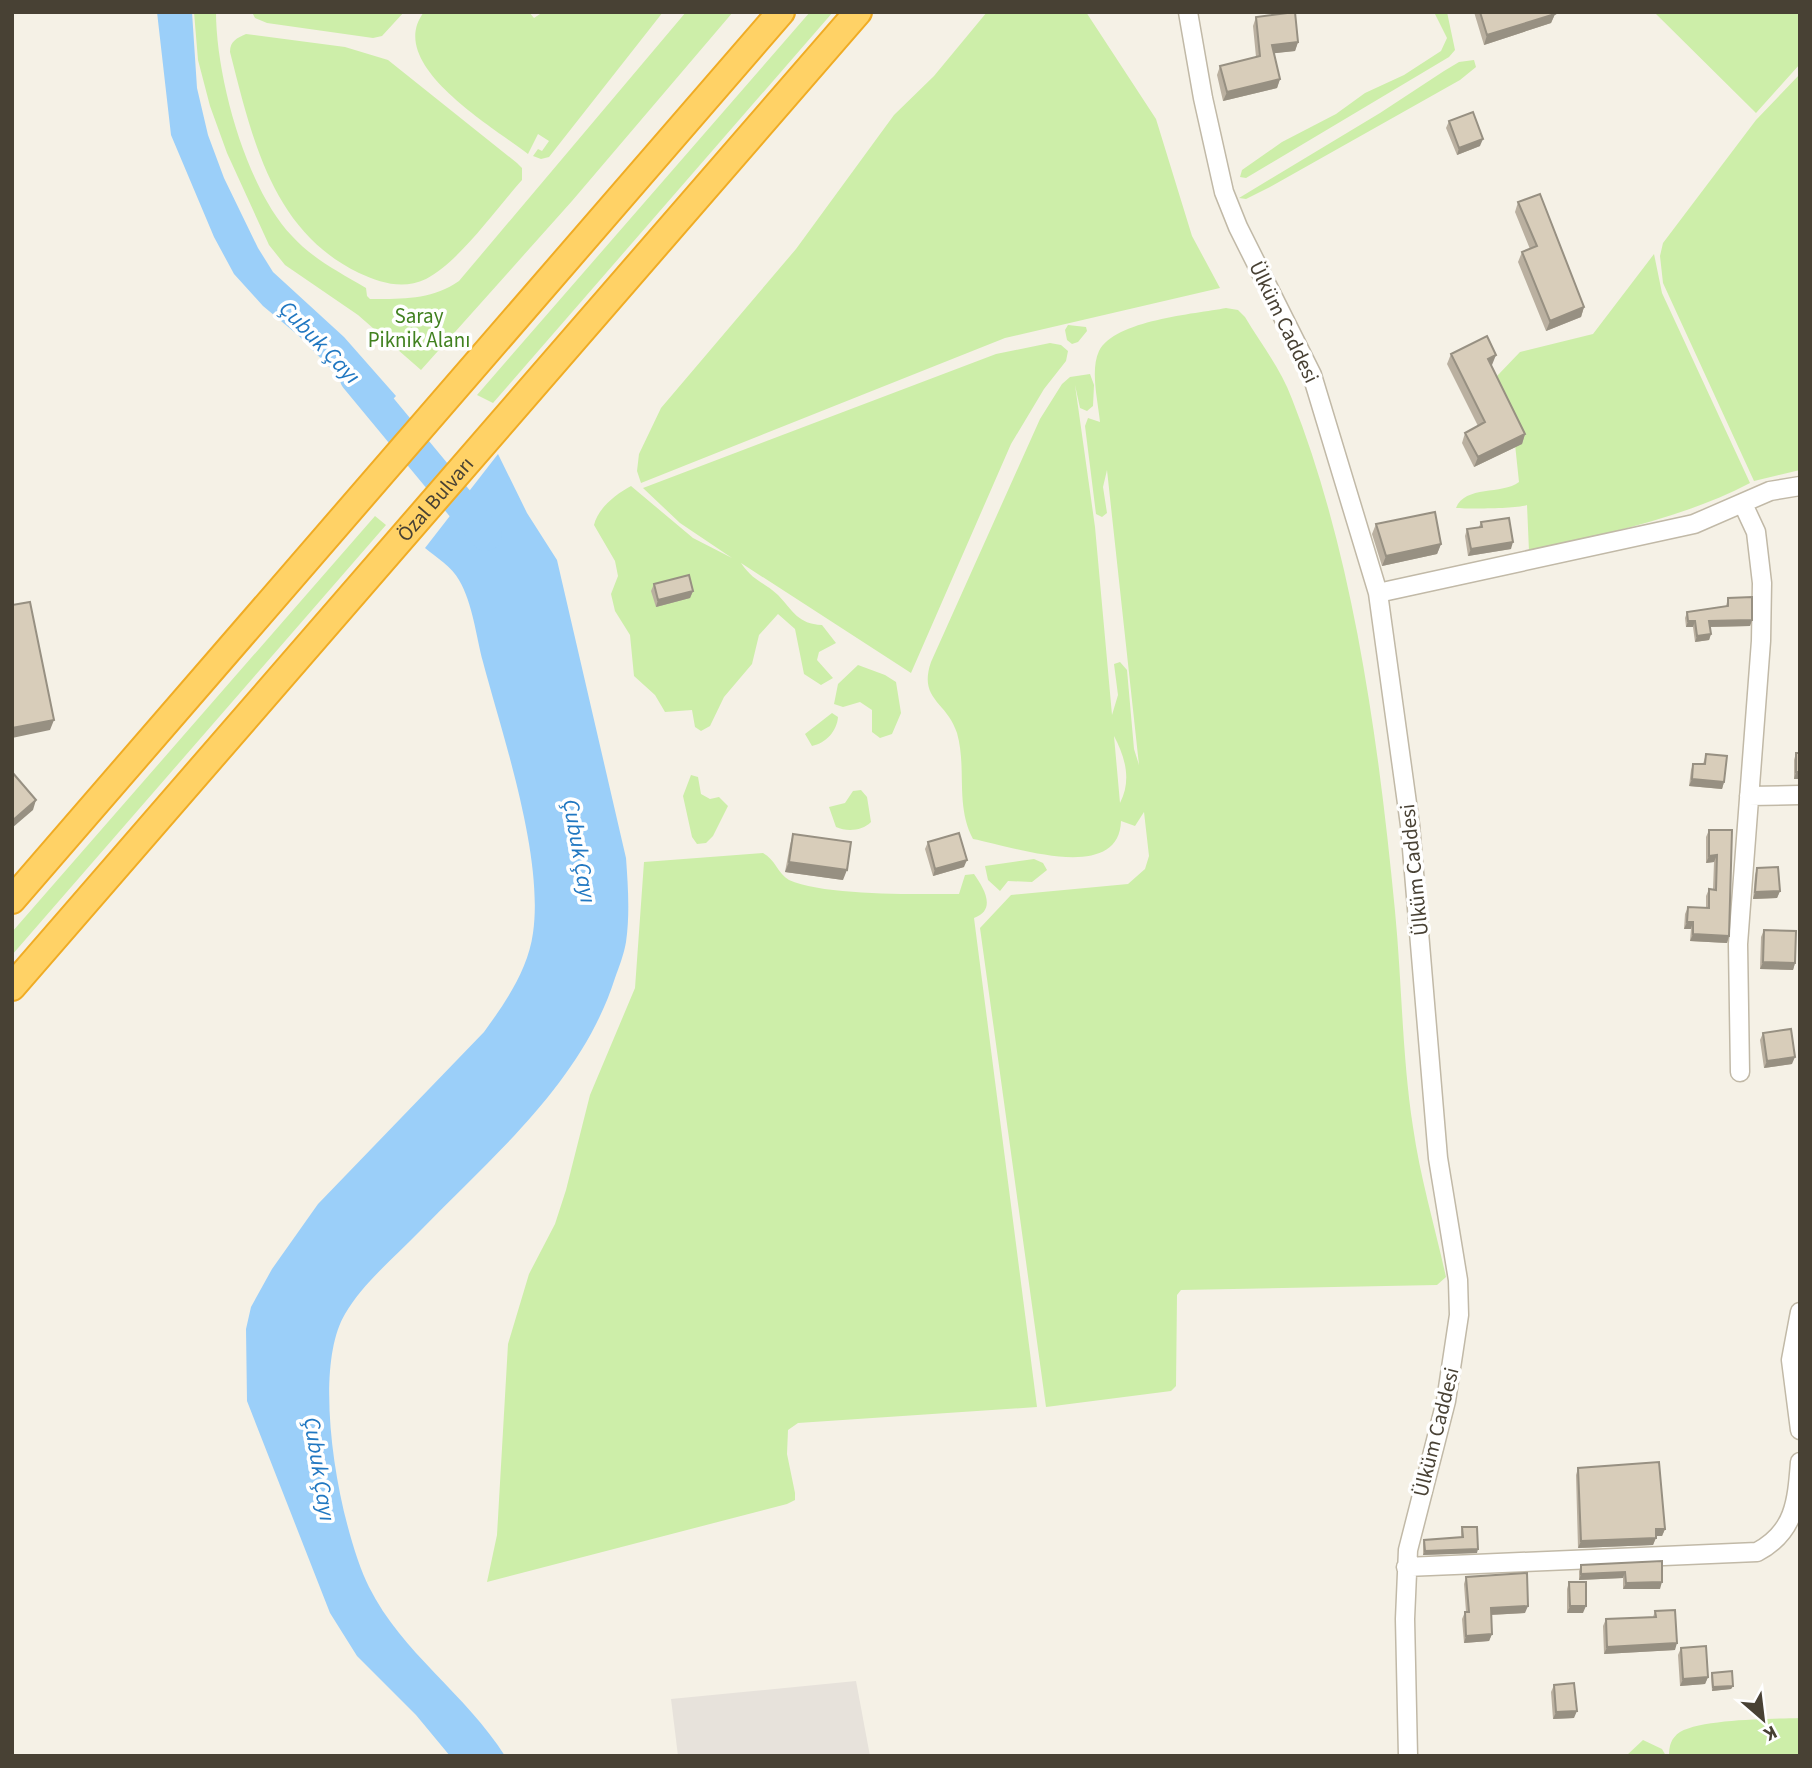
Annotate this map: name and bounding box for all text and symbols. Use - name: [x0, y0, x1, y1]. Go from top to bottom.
- street label: Ülküm Caddesi: [1242, 256, 1326, 388]
- water label: Çubuk Çayı: [271, 293, 368, 392]
- park label: Saray Piknik Alanı: [368, 301, 470, 355]
- street label: Özal Bulvarı: [390, 450, 481, 548]
- water label: Çubuk Çayı: [554, 796, 605, 906]
- street label: Ülküm Caddesi: [1392, 803, 1436, 937]
- street label: Ülküm Caddesi: [1405, 1364, 1467, 1500]
- water label: Çubuk Çayı: [295, 1415, 344, 1524]
- north arrow: [1728, 1684, 1798, 1754]
- text: K: [1758, 1718, 1782, 1747]

